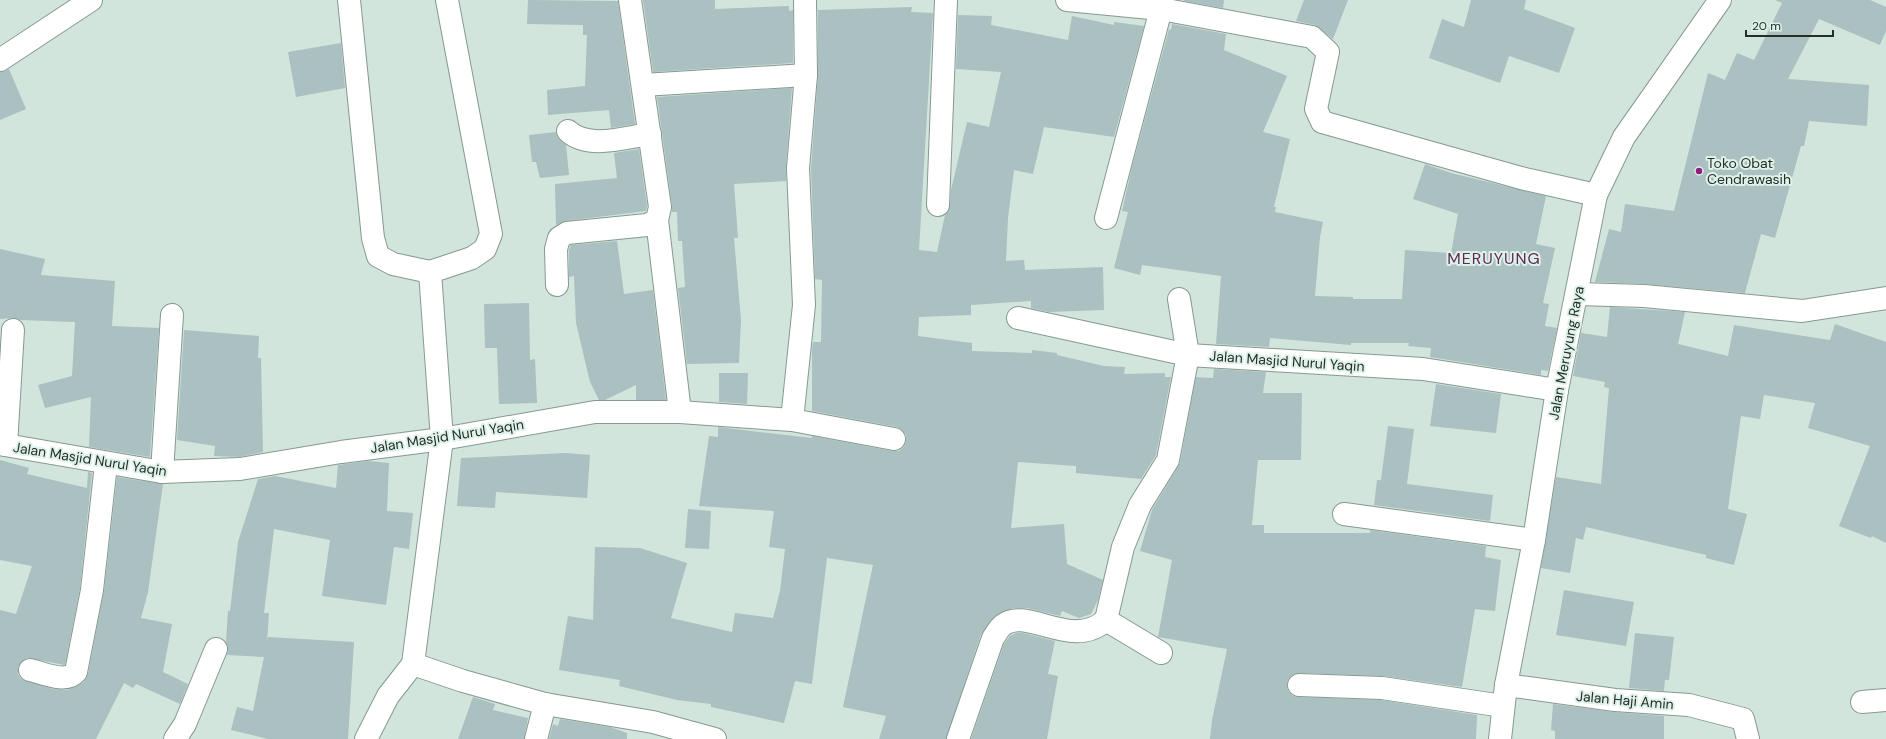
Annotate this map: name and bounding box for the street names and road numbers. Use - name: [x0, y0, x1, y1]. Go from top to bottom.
- street label: Jalan Meruyung Raya: [1544, 285, 1588, 421]
- street label: Jalan Masjid Nurul Yaqin: [1209, 347, 1365, 375]
- street label: Jalan Masjid Nurul Yaqin: [369, 415, 525, 457]
- street label: Jalan Masjid Nurul Yaqin: [12, 438, 168, 480]
- street label: Jalan Haji Amin: [1575, 687, 1675, 713]

